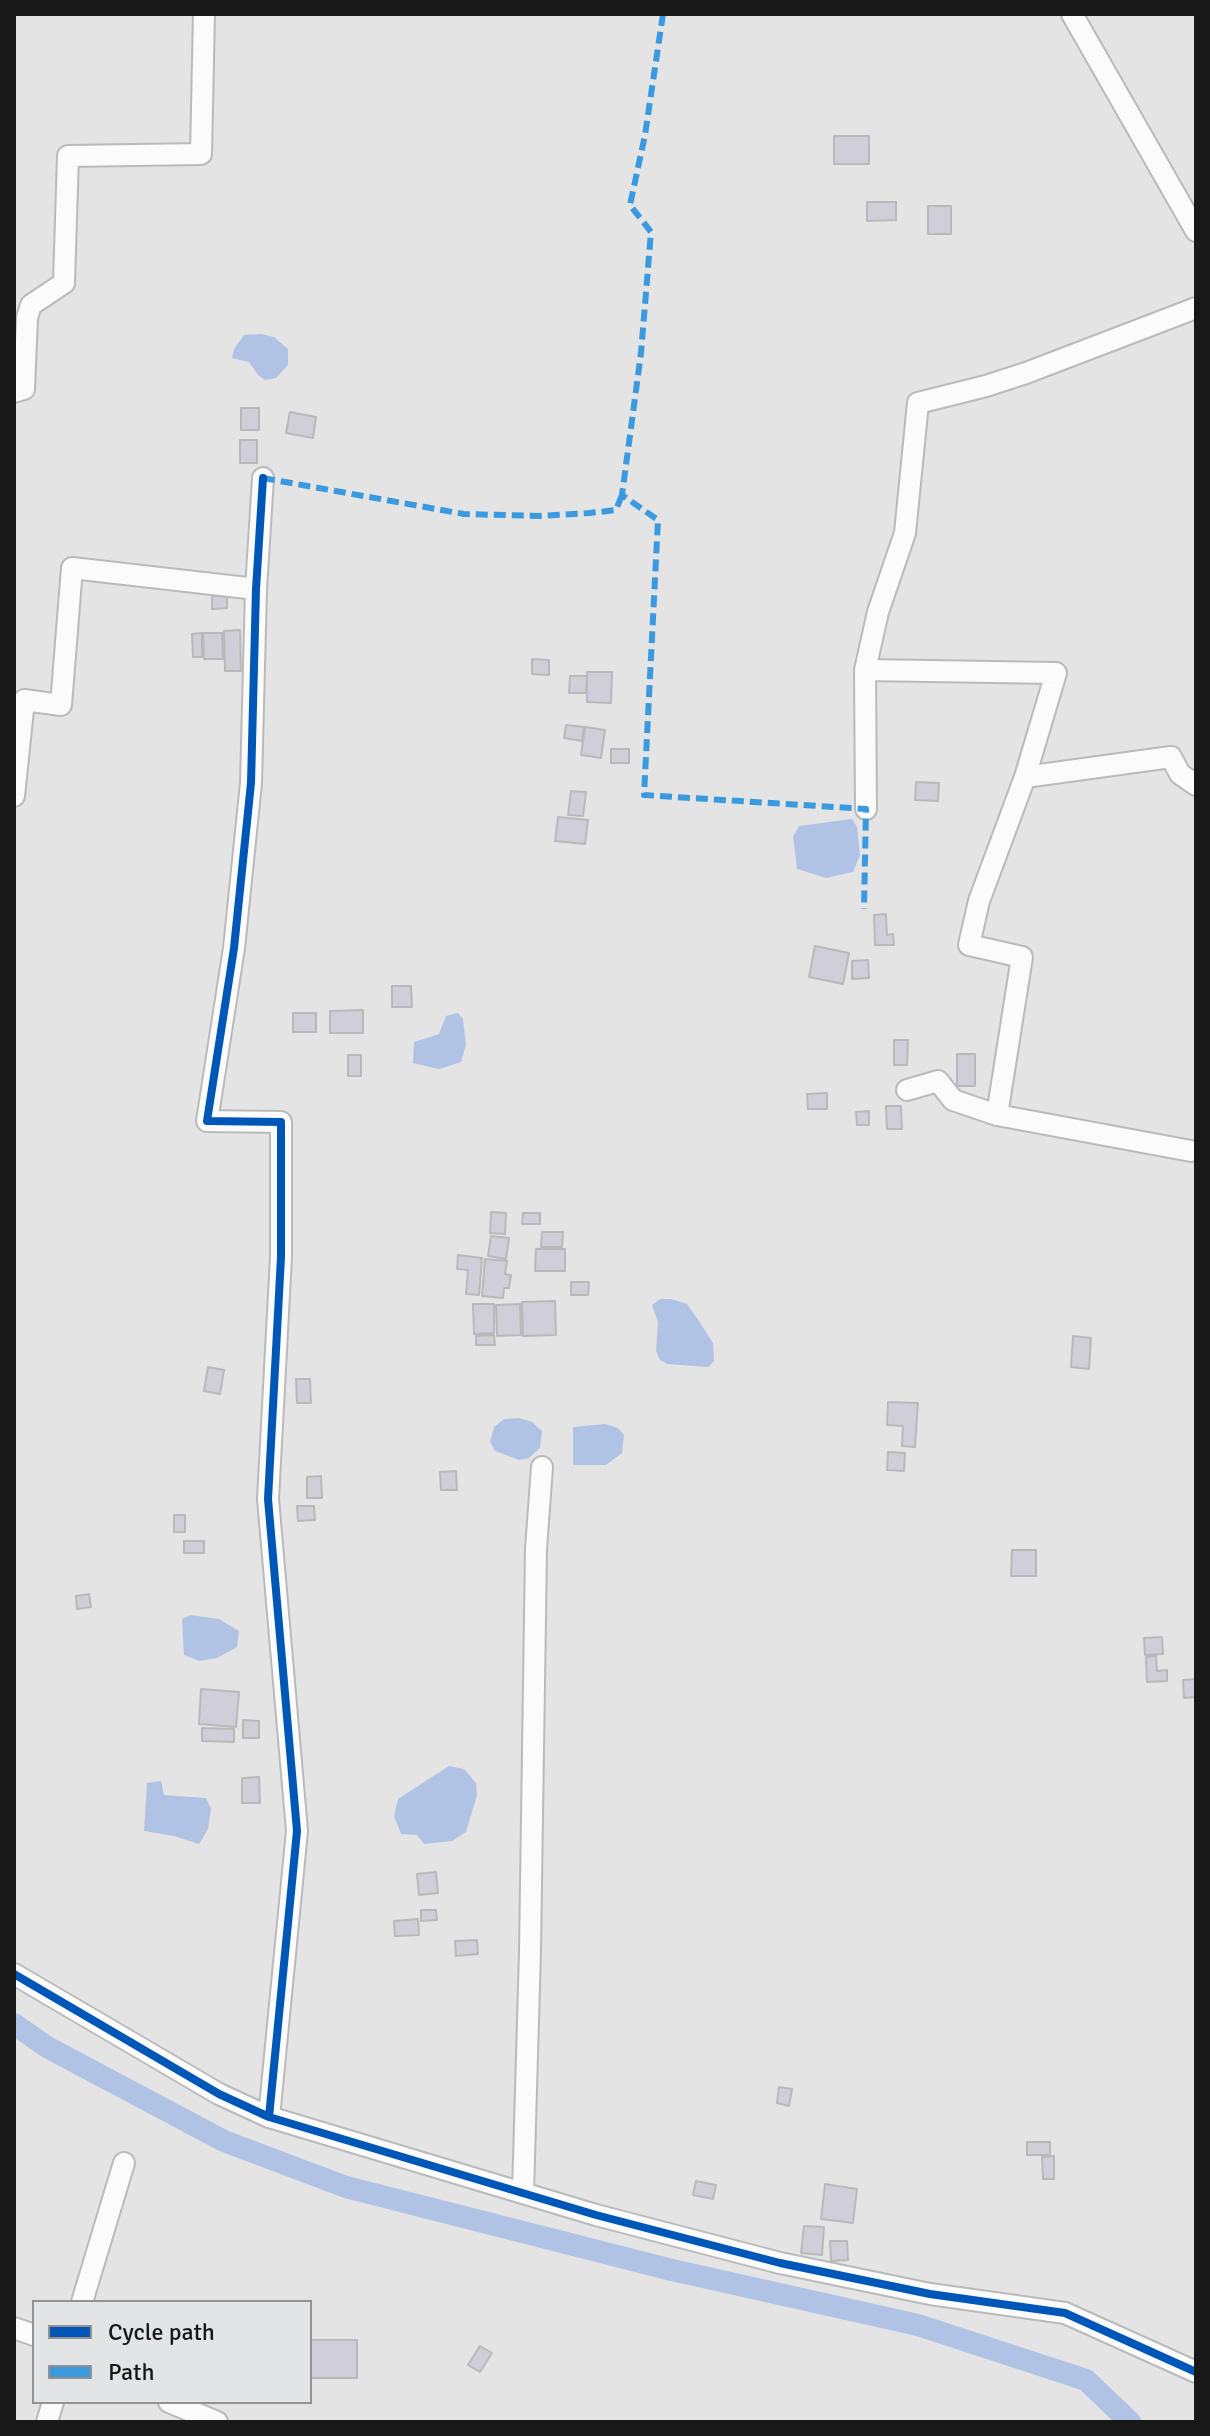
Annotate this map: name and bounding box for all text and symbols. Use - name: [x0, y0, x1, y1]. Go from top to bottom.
- legend: [32, 2300, 312, 2404]
- text: Cycle path: [108, 2317, 215, 2347]
- text: Path: [108, 2357, 154, 2387]

